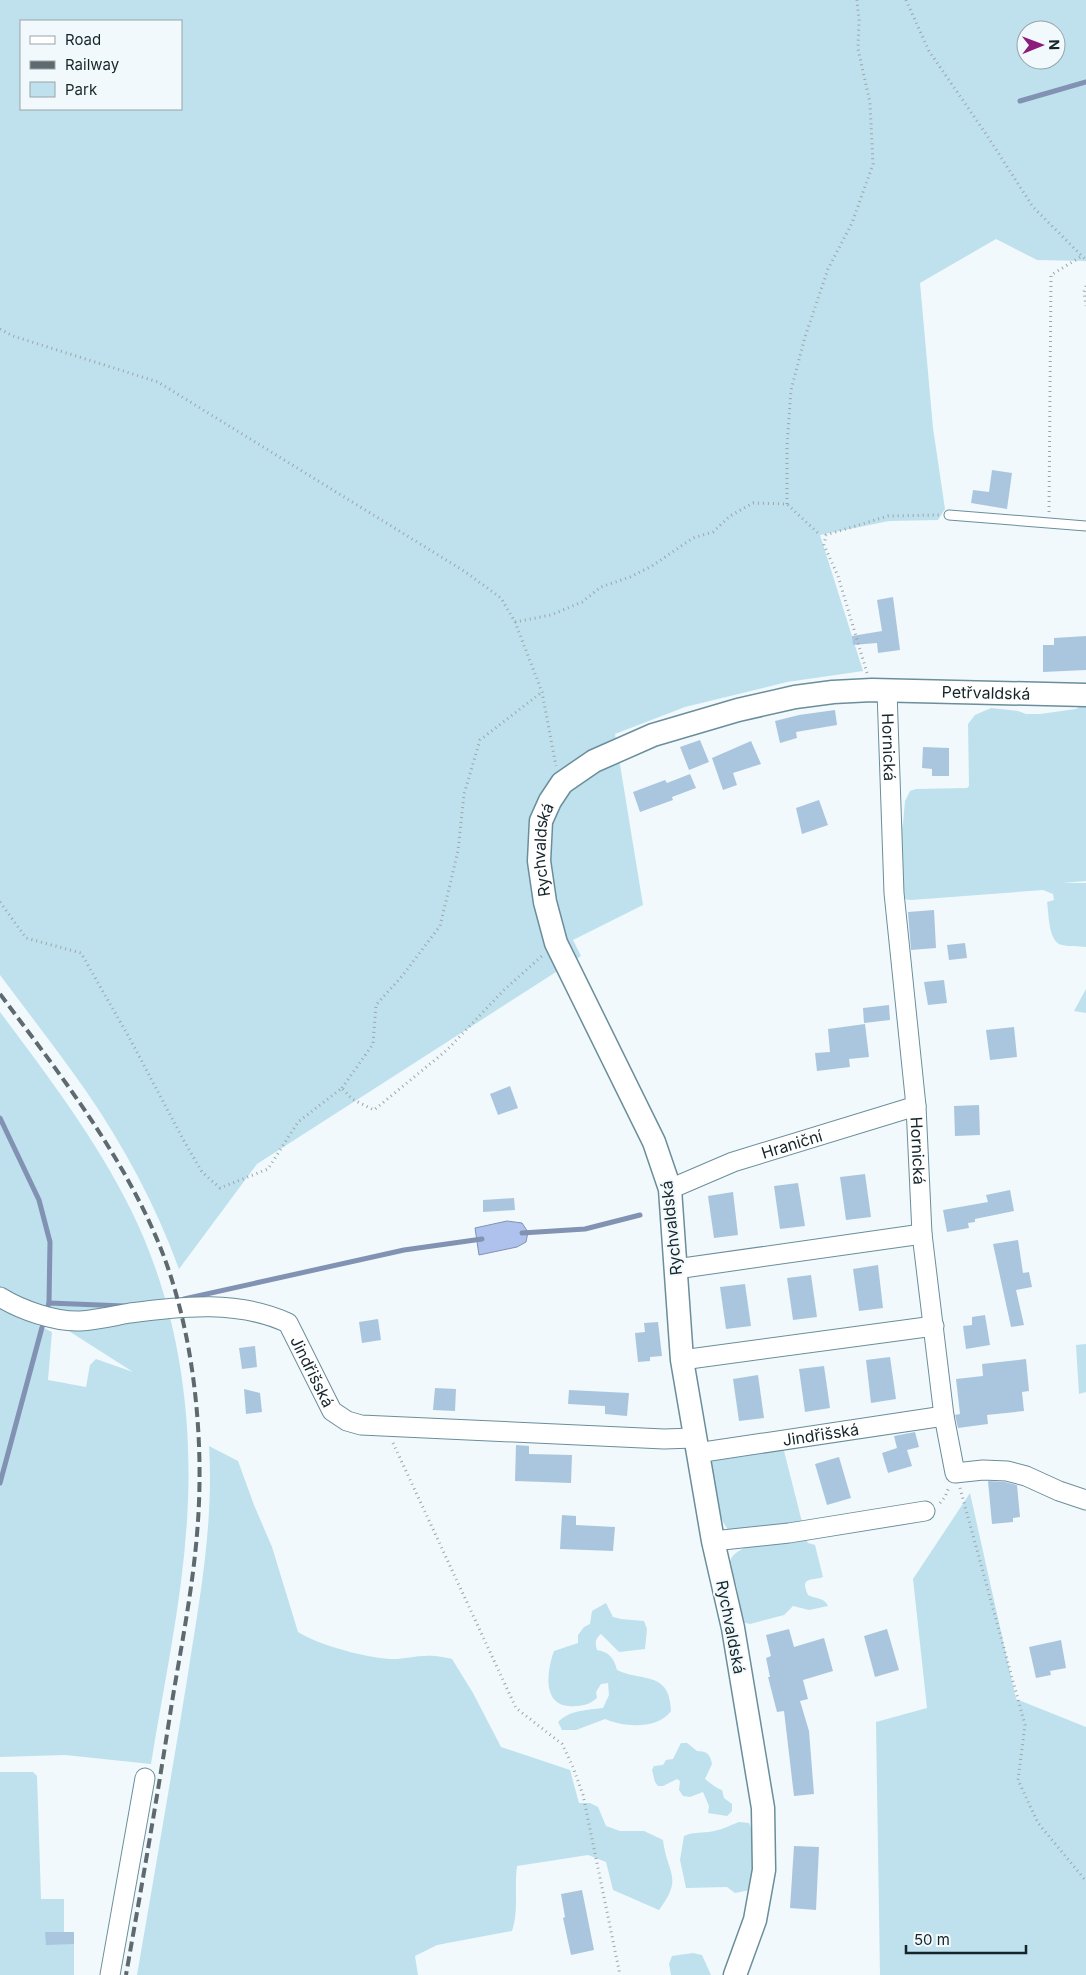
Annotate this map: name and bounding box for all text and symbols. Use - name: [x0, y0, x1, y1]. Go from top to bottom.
- legend: [20, 20, 182, 110]
- north arrow: [1016, 20, 1066, 70]
- text: Road: [65, 30, 101, 49]
- text: N: [1046, 39, 1063, 50]
- text: Railway: [65, 55, 120, 74]
- text: Park: [65, 80, 98, 99]
- street label: Petřvaldská: [941, 682, 1031, 704]
- street label: Hornická: [878, 713, 900, 781]
- street label: Rychvaldská: [529, 800, 558, 898]
- street label: Hornická: [907, 1116, 930, 1185]
- street label: Hraniční: [759, 1125, 825, 1163]
- street label: Rychvaldská: [656, 1180, 686, 1276]
- street label: Jindřišská: [286, 1333, 338, 1410]
- street label: Jindřišská: [781, 1419, 860, 1450]
- street label: Rychvaldská: [712, 1578, 750, 1676]
- scale bar: [906, 1922, 1026, 1954]
- text: 50 m: [914, 1930, 950, 1949]

